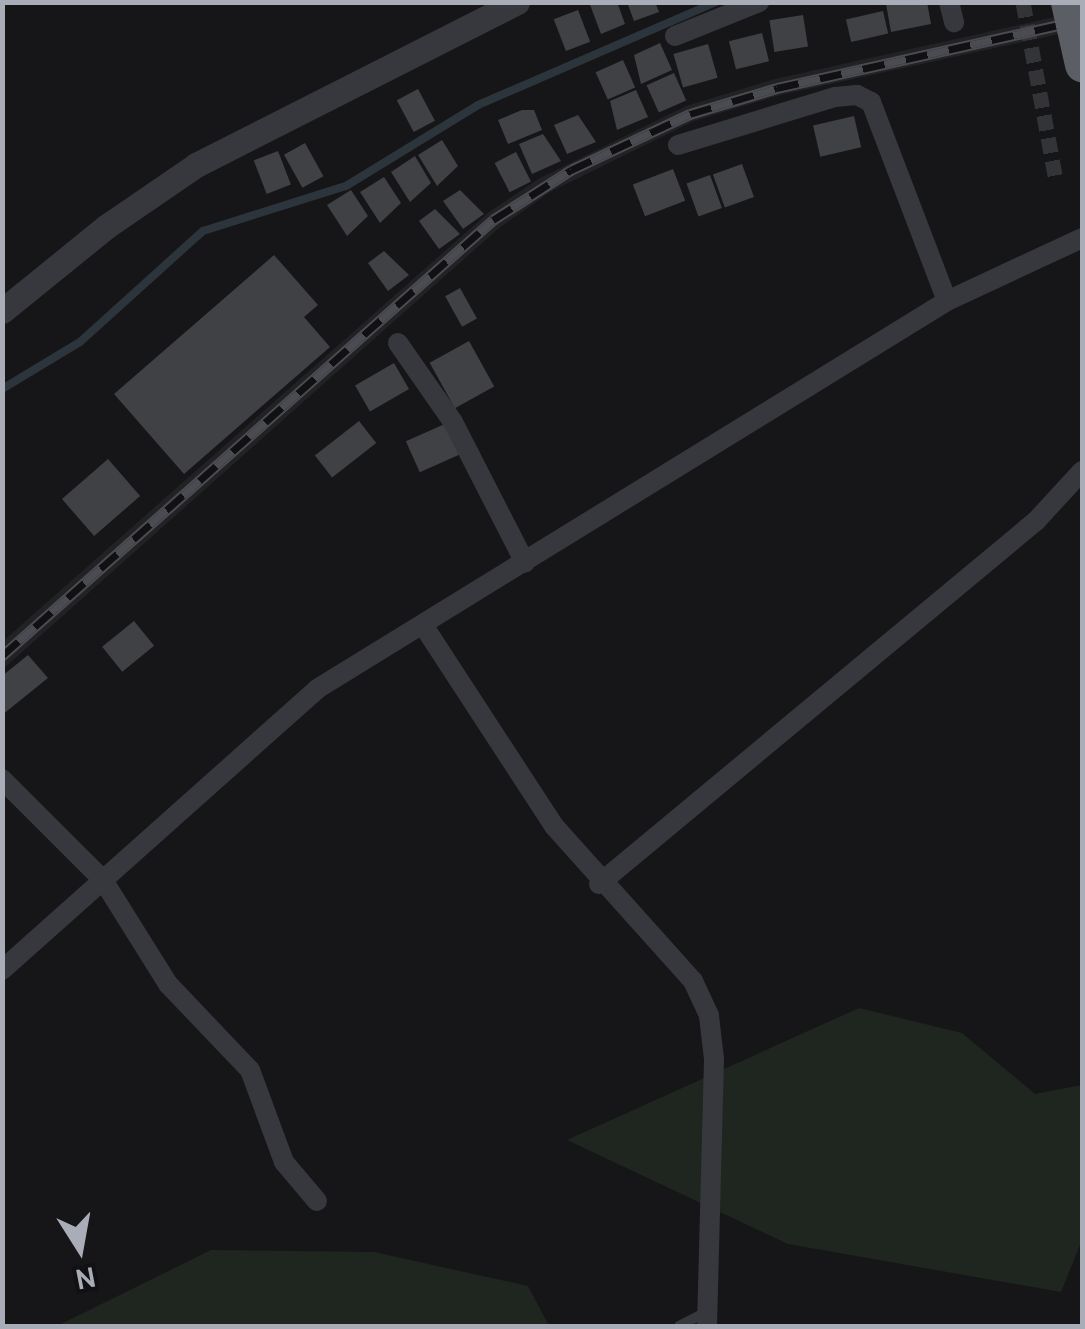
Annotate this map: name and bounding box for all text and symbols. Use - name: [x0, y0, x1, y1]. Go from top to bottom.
- north arrow: [30, 1199, 130, 1299]
- text: N: [73, 1260, 99, 1297]

